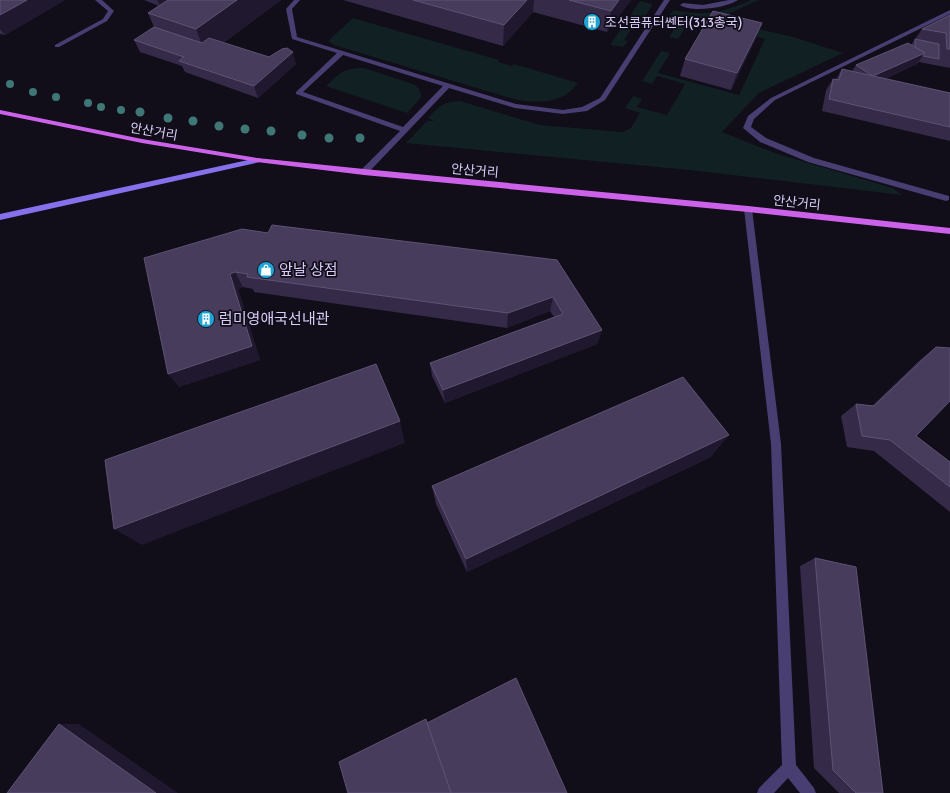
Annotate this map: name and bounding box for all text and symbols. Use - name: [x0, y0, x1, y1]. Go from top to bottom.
- building icon: 조선콤퓨터쎈터(313총국): [582, 12, 602, 32]
- place label: 조선콤퓨터쎈터(313총국): [605, 15, 742, 31]
- street label: 안산거리: [129, 120, 179, 144]
- street label: 안산거리: [450, 161, 499, 181]
- street label: 안산거리: [772, 193, 822, 213]
- shop icon: 앞날 상점: [256, 260, 276, 280]
- place label: 앞날 상점: [279, 261, 338, 279]
- building icon: 럼미영애국선내관: [196, 309, 216, 329]
- place label: 럼미영애국선내관: [219, 310, 330, 328]

